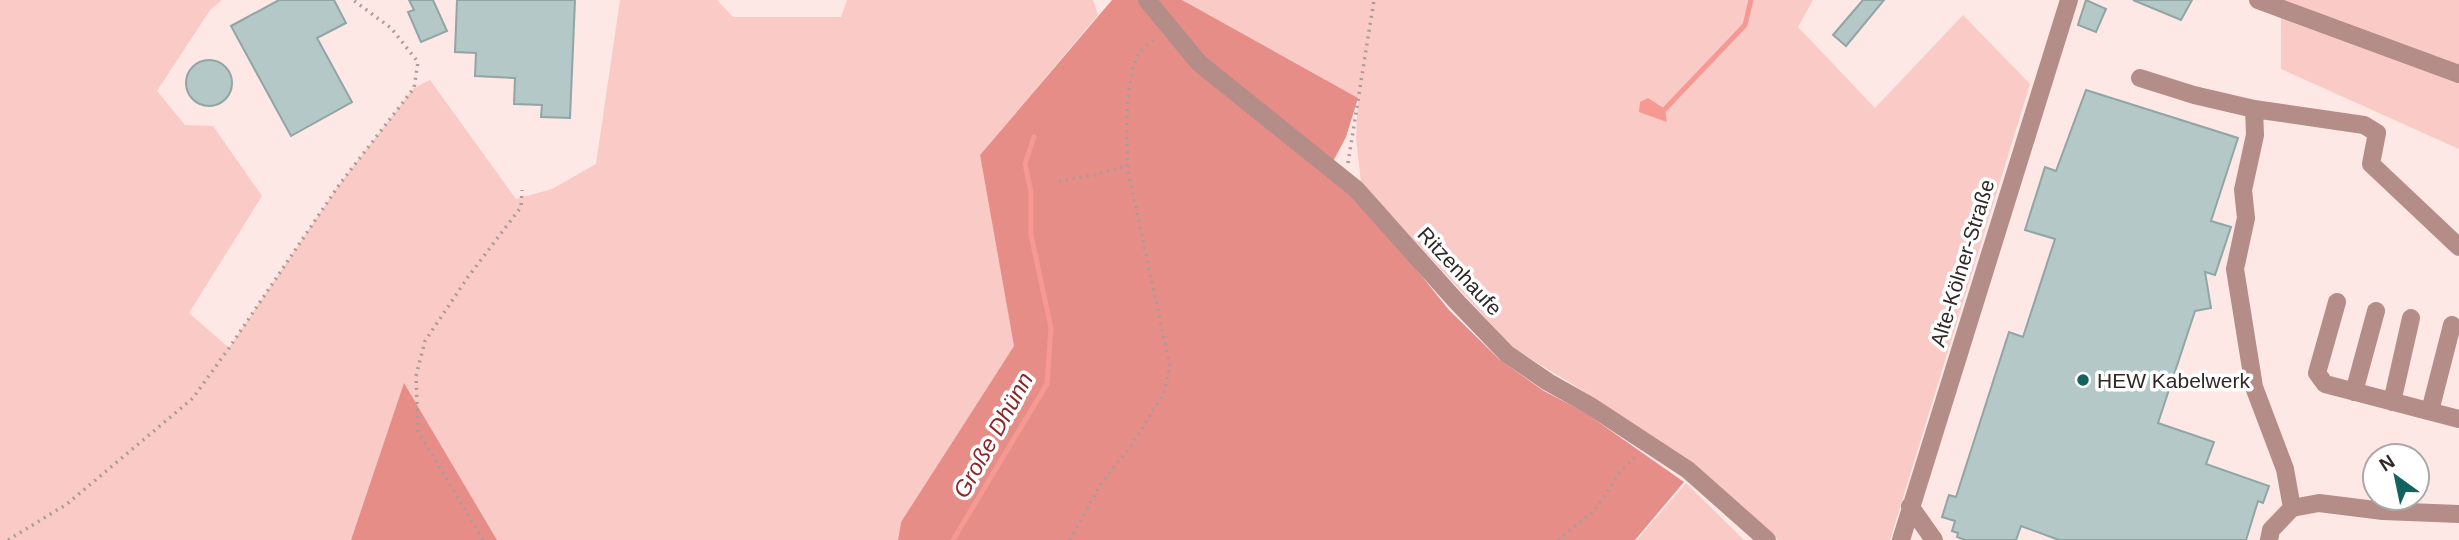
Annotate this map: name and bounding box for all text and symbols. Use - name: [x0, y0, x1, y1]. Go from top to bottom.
- street label: Alte-Kölner-Straße: [1926, 176, 1998, 350]
- street label: Ritzenhaufe: [1413, 222, 1507, 320]
- water label: Große Dhünn: [948, 368, 1038, 502]
- place label: HEW Kabelwerk: [2097, 369, 2250, 392]
- marker: HEW Kabelwerk: [2075, 372, 2091, 388]
- north arrow: [2361, 442, 2431, 512]
- text: N: [2376, 451, 2398, 476]

